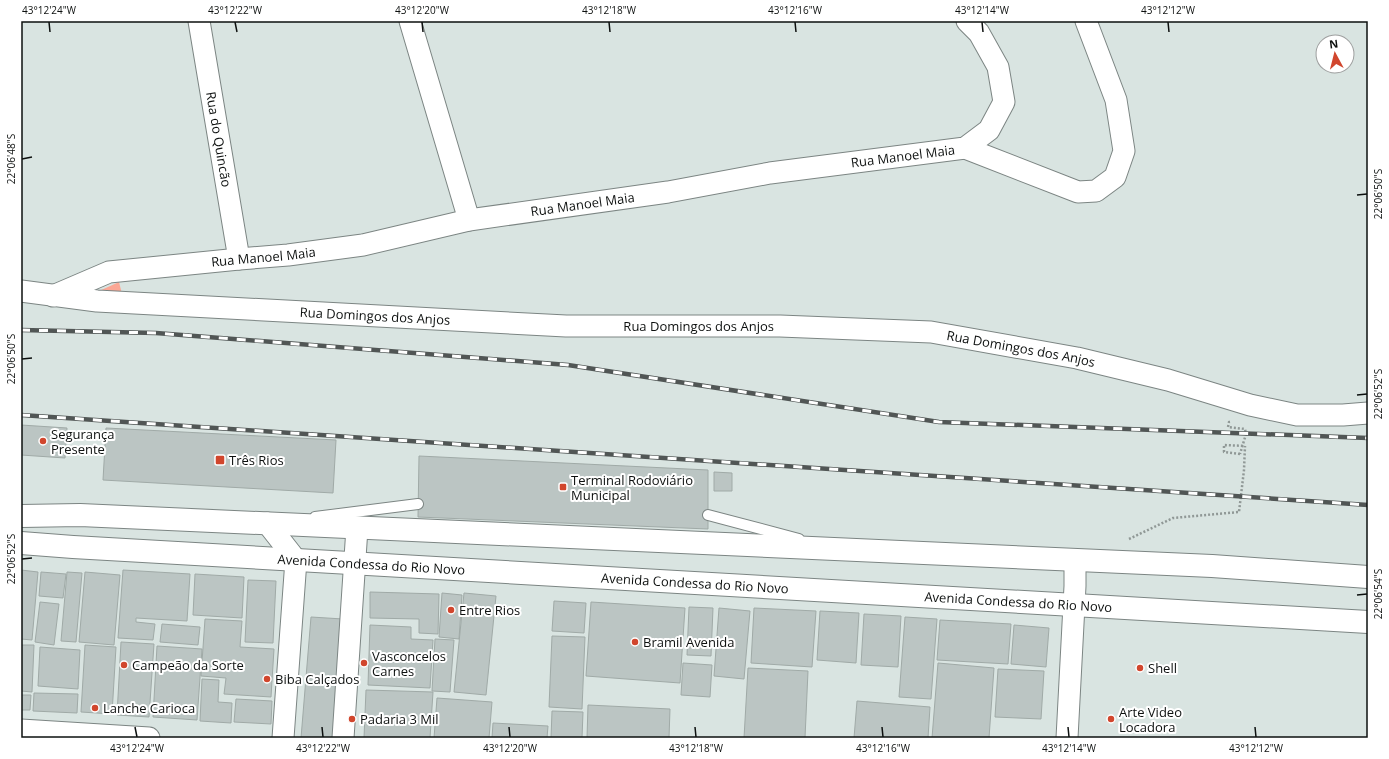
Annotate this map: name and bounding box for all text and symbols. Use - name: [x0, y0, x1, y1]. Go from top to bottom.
- text: 43°12'24"W: [22, 3, 77, 17]
- text: 43°12'22"W: [208, 3, 263, 17]
- text: 43°12'20"W: [395, 3, 450, 17]
- text: 43°12'18"W: [582, 3, 637, 17]
- text: 43°12'16"W: [768, 3, 823, 17]
- text: 43°12'14"W: [955, 3, 1010, 17]
- text: 43°12'12"W: [1141, 3, 1196, 17]
- north arrow: [1315, 34, 1355, 74]
- text: N: [1328, 36, 1339, 52]
- street label: Rua do Quincão: [202, 90, 236, 189]
- text: 22°06'48"S: [4, 134, 18, 184]
- street label: Rua Manoel Maia: [850, 140, 956, 172]
- text: 22°06'50"S: [1371, 169, 1385, 219]
- street label: Rua Manoel Maia: [529, 188, 636, 220]
- street label: Rua Manoel Maia: [210, 242, 317, 271]
- street label: Rua Domingos dos Anjos: [299, 303, 451, 329]
- street label: Rua Domingos dos Anjos: [623, 317, 774, 335]
- street label: Rua Domingos dos Anjos: [945, 326, 1097, 371]
- text: 22°06'50"S: [4, 334, 18, 384]
- text: 22°06'52"S: [1371, 369, 1385, 419]
- place label: Segurança Presente: [51, 425, 114, 458]
- marker: Segurança Presente: [38, 436, 48, 446]
- place label: Três Rios: [229, 451, 284, 469]
- marker: Três Rios: [214, 454, 226, 466]
- place label: Terminal Rodoviário Municipal: [571, 471, 693, 504]
- marker: Terminal Rodoviário Municipal: [558, 482, 568, 492]
- text: 22°06'52"S: [4, 534, 18, 584]
- street label: Avenida Condessa do Rio Novo: [277, 550, 466, 579]
- street label: Avenida Condessa do Rio Novo: [600, 569, 789, 597]
- text: 22°06'54"S: [1371, 569, 1385, 619]
- street label: Avenida Condessa do Rio Novo: [924, 587, 1113, 616]
- place label: Entre Rios: [459, 601, 520, 619]
- marker: Entre Rios: [446, 605, 456, 615]
- place label: Bramil Avenida: [643, 633, 734, 651]
- marker: Bramil Avenida: [630, 637, 640, 647]
- place label: Vasconcelos Carnes: [372, 647, 446, 680]
- place label: Campeão da Sorte: [132, 656, 244, 674]
- marker: Vasconcelos Carnes: [359, 658, 369, 668]
- place label: Shell: [1148, 659, 1177, 677]
- marker: Campeão da Sorte: [119, 660, 129, 670]
- marker: Shell: [1135, 663, 1145, 673]
- place label: Biba Calçados: [275, 670, 359, 688]
- marker: Biba Calçados: [262, 674, 272, 684]
- place label: Lanche Carioca: [103, 699, 195, 717]
- marker: Lanche Carioca: [90, 703, 100, 713]
- place label: Arte Video Locadora: [1119, 703, 1182, 736]
- place label: Padaria 3 Mil: [360, 710, 438, 728]
- marker: Padaria 3 Mil: [347, 714, 357, 724]
- marker: Arte Video Locadora: [1106, 714, 1116, 724]
- text: 43°12'24"W: [110, 741, 165, 755]
- text: 43°12'22"W: [296, 741, 351, 755]
- text: 43°12'20"W: [483, 741, 538, 755]
- text: 43°12'18"W: [669, 741, 724, 755]
- text: 43°12'16"W: [856, 741, 911, 755]
- text: 43°12'14"W: [1042, 741, 1097, 755]
- text: 43°12'12"W: [1229, 741, 1284, 755]

